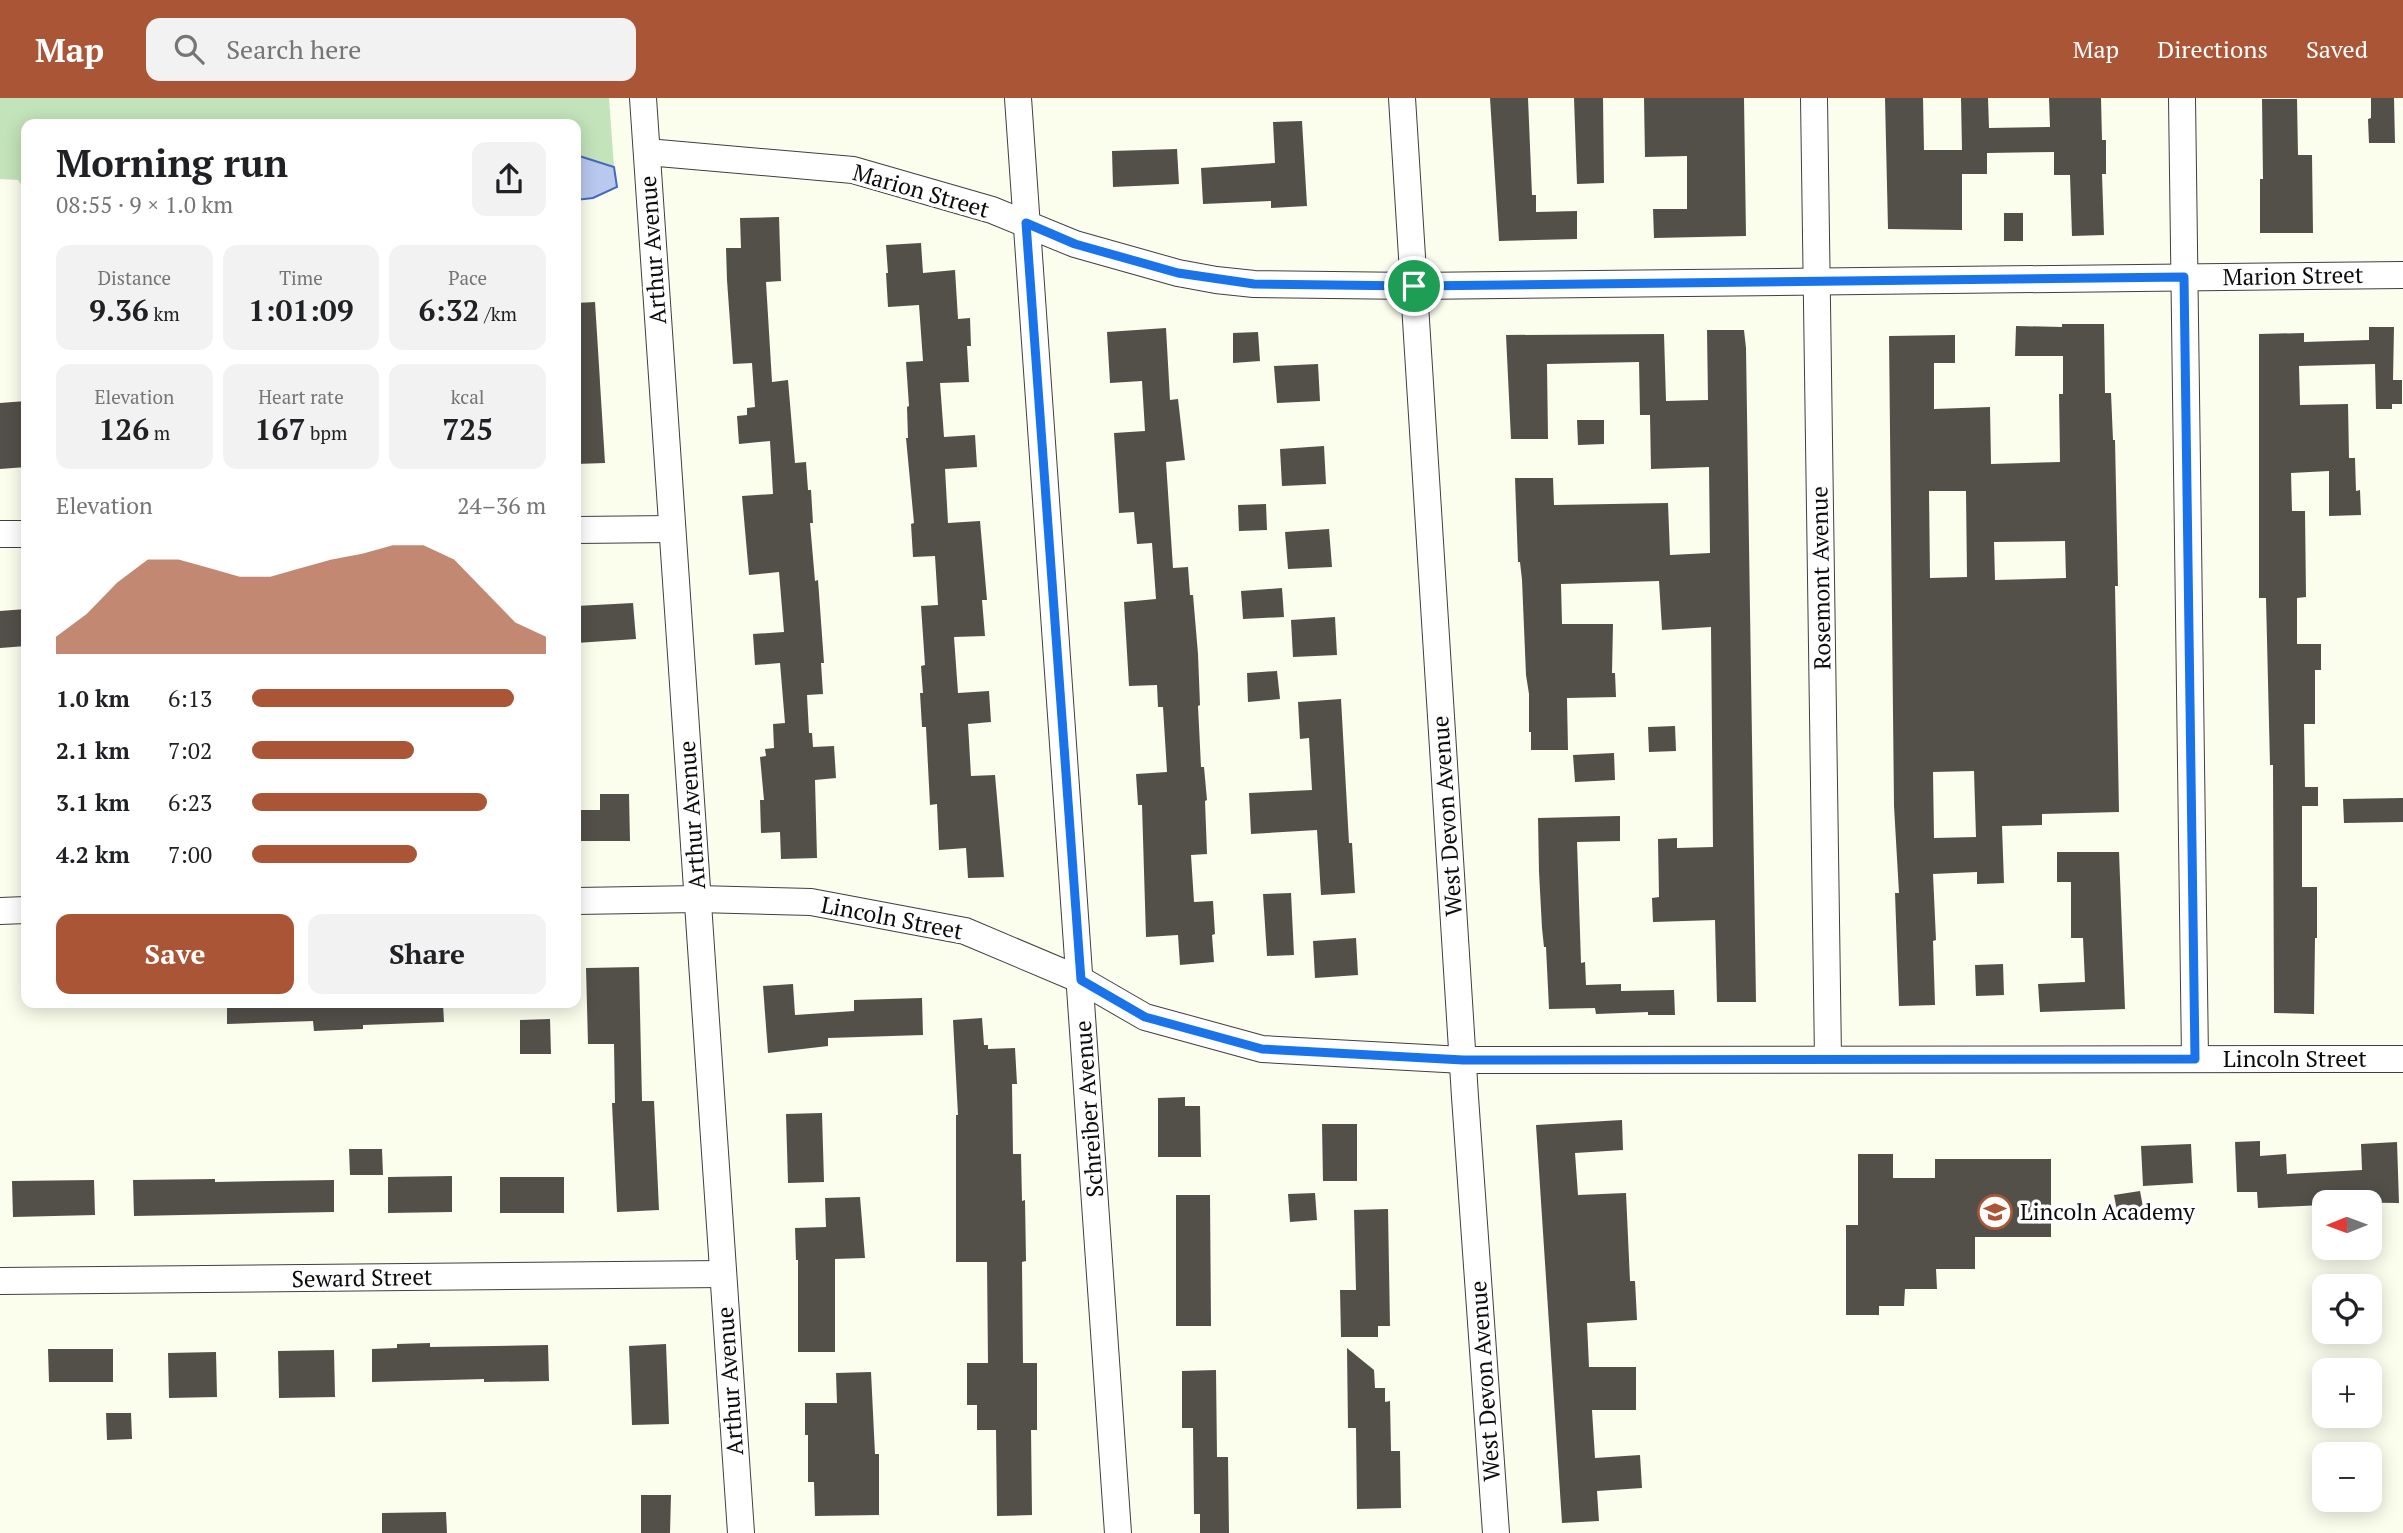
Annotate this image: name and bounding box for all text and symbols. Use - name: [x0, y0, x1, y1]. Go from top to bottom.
- search box: [146, 18, 636, 81]
- text: Map: [35, 28, 104, 71]
- icon: search: [170, 30, 208, 68]
- text: Search here: [226, 32, 361, 66]
- text: Map: [2073, 33, 2119, 65]
- text: Directions: [2157, 33, 2268, 65]
- text: Saved: [2306, 33, 2368, 65]
- text: Morning run: [56, 138, 288, 188]
- button: share: [472, 142, 546, 216]
- street label: Marion Street: [849, 156, 993, 225]
- street label: Arthur Avenue: [632, 175, 673, 325]
- text: 08:55 · 9 × 1.0 km: [56, 189, 233, 220]
- pin: [1384, 256, 1444, 316]
- street label: Marion Street: [2222, 259, 2364, 292]
- text: Distance: [98, 265, 171, 290]
- text: Time: [279, 265, 323, 290]
- text: Pace: [448, 265, 487, 290]
- icon: arrive: [1395, 267, 1433, 305]
- text: 9.36: [89, 290, 149, 330]
- text: 1:01:09: [248, 290, 354, 330]
- text: 6:32: [418, 290, 480, 330]
- text: km: [149, 301, 180, 326]
- text: /km: [480, 301, 517, 326]
- text: Elevation: [94, 384, 174, 409]
- text: Heart rate: [258, 384, 344, 409]
- text: kcal: [451, 384, 485, 409]
- text: 126: [98, 409, 149, 449]
- text: 167: [255, 409, 305, 449]
- text: 725: [442, 409, 493, 449]
- text: m: [149, 420, 170, 445]
- text: bpm: [305, 420, 347, 445]
- street label: Rosemont Avenue: [1803, 486, 1838, 670]
- text: Elevation: [56, 490, 153, 521]
- text: 24–36 m: [457, 490, 546, 521]
- text: 1.0 km: [56, 683, 130, 714]
- text: 6:13: [168, 683, 212, 714]
- street label: West Devon Avenue: [1424, 715, 1469, 917]
- text: 2.1 km: [56, 735, 130, 766]
- text: 7:02: [168, 735, 212, 766]
- street label: Arthur Avenue: [671, 740, 712, 890]
- text: 3.1 km: [56, 787, 130, 818]
- text: 6:23: [168, 787, 212, 818]
- text: 4.2 km: [56, 839, 130, 870]
- text: 7:00: [168, 839, 212, 870]
- street label: Lincoln Street: [819, 889, 966, 947]
- button: Save: [56, 914, 294, 994]
- button: Share: [308, 914, 546, 994]
- street label: Schreiber Avenue: [1067, 1020, 1110, 1199]
- street label: Lincoln Street: [2223, 1043, 2367, 1074]
- north arrow: [2312, 1190, 2382, 1260]
- map controls: [2312, 1190, 2382, 1512]
- school or university icon: Lincoln Academy: [1976, 1193, 2014, 1231]
- place label: Lincoln Academy: [2020, 1196, 2195, 1227]
- street label: Seward Street: [291, 1261, 433, 1294]
- button: locate: [2312, 1274, 2382, 1344]
- street label: West Devon Avenue: [1462, 1280, 1507, 1482]
- street label: Arthur Avenue: [709, 1306, 750, 1456]
- button: +: [2312, 1358, 2382, 1428]
- button: −: [2312, 1442, 2382, 1512]

